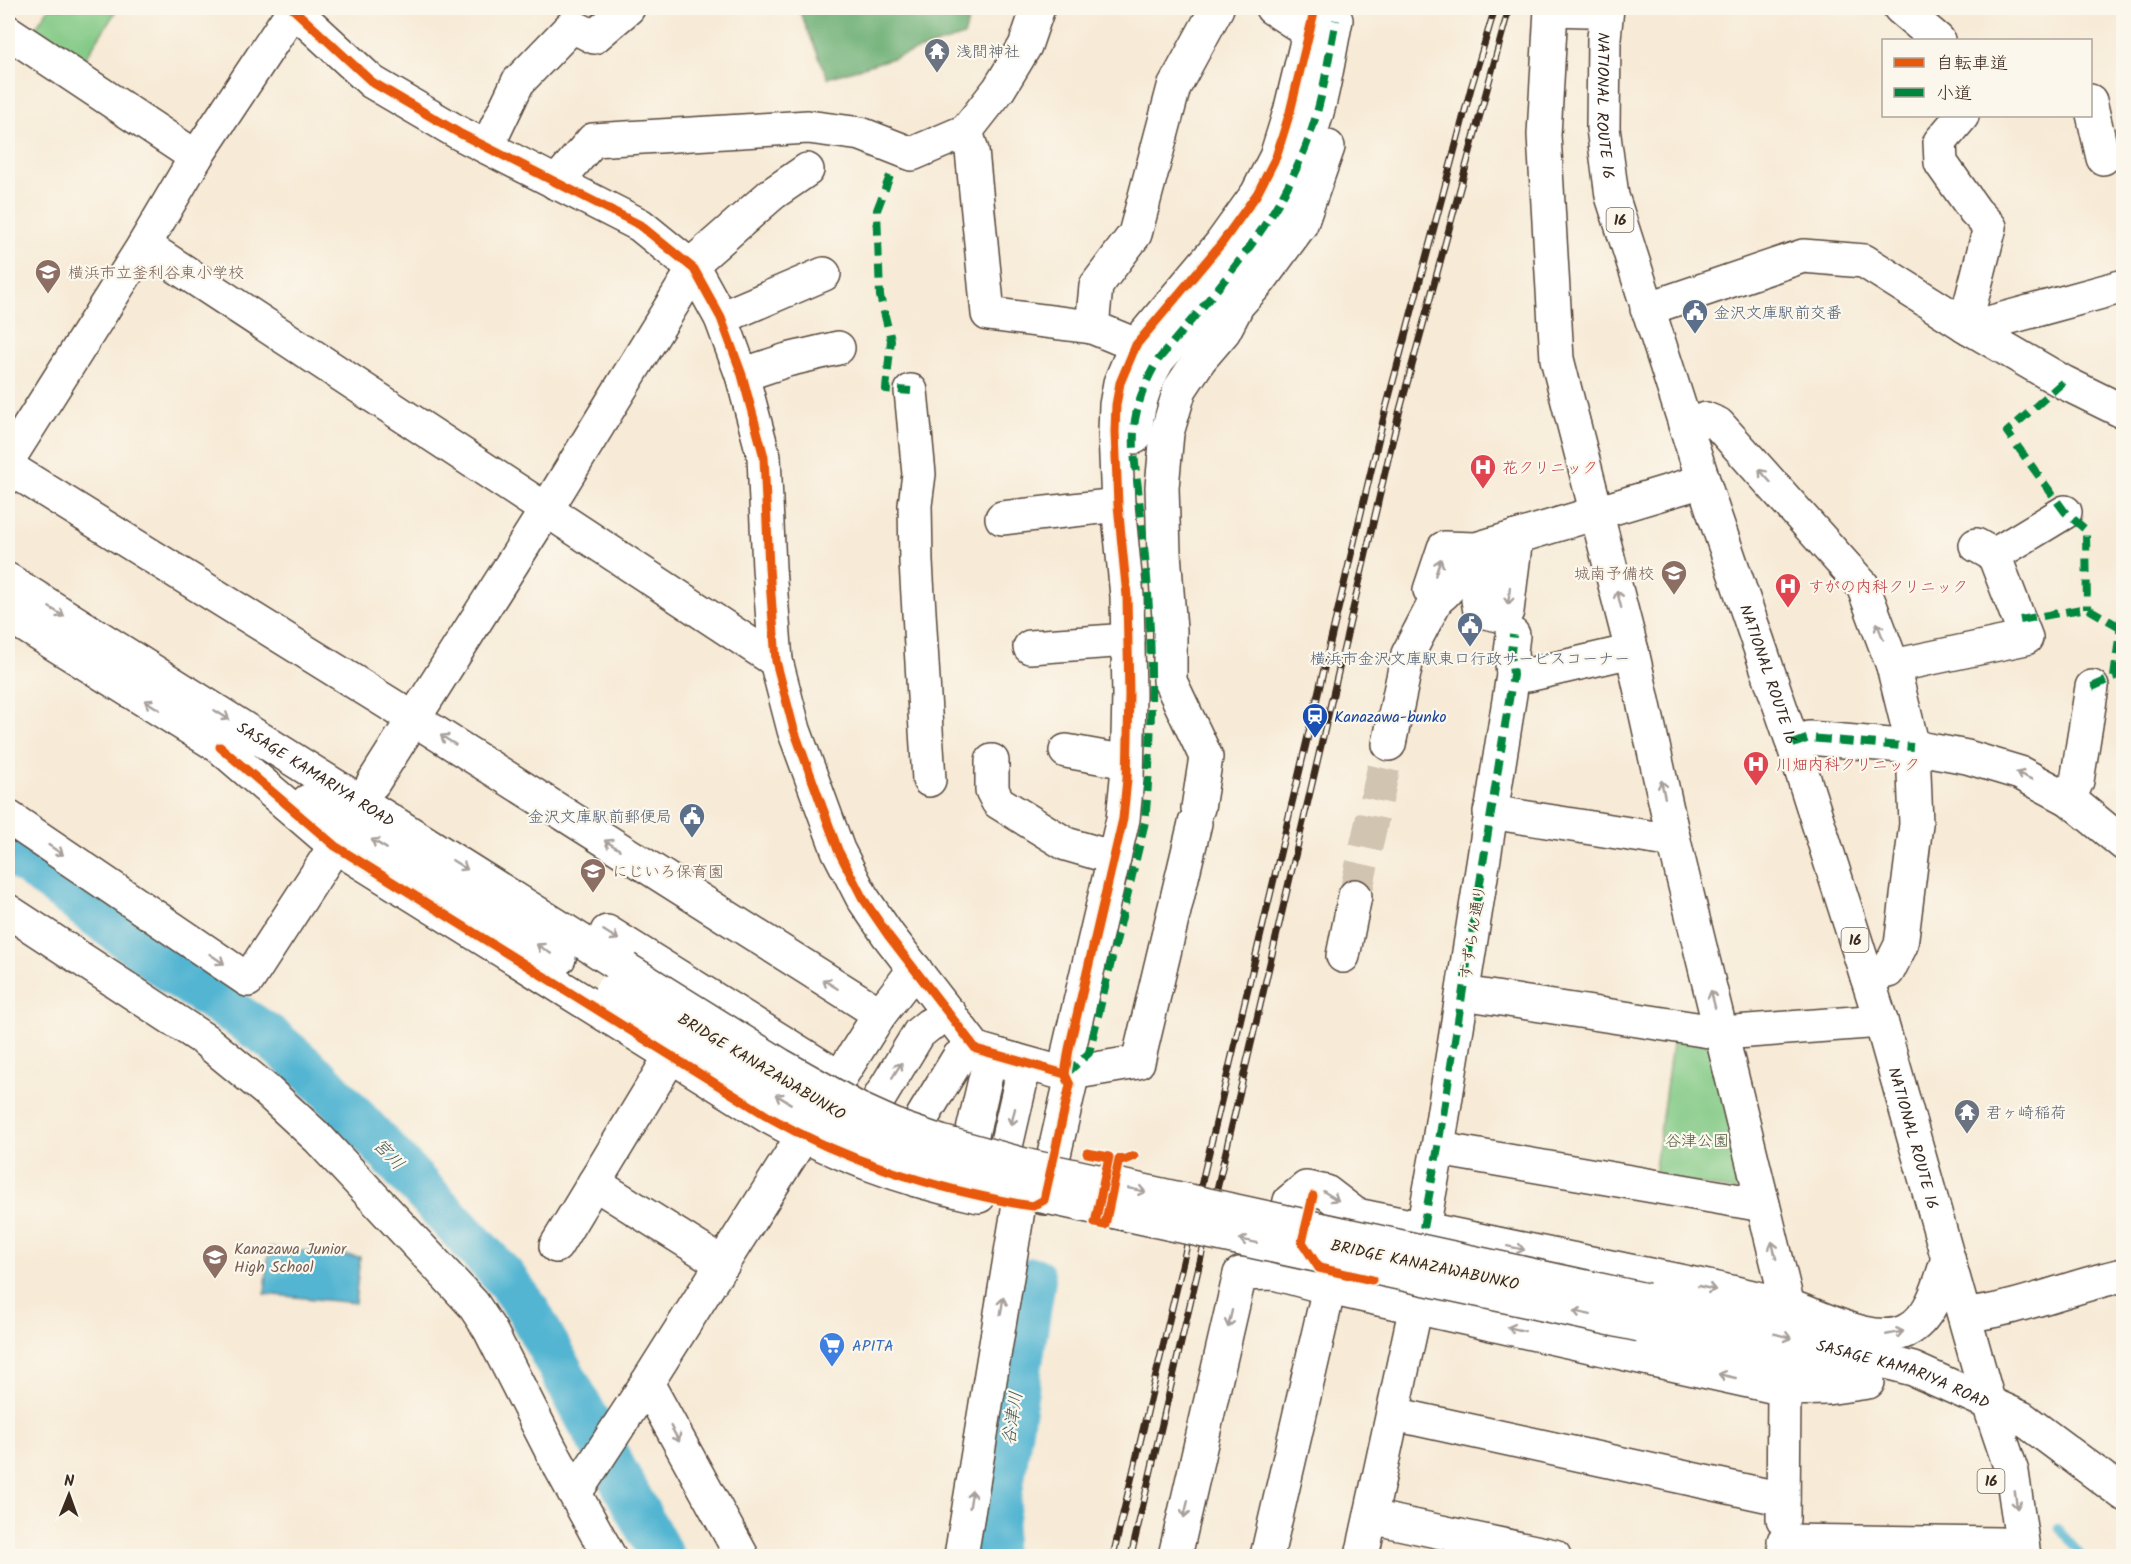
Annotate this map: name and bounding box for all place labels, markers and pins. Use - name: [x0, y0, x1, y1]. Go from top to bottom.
- temple icon: 浅間神社: [922, 36, 952, 74]
- place label: 浅間神社: [956, 40, 1020, 65]
- school or university icon: 横浜市立釜利谷東小学校: [33, 257, 63, 295]
- place label: 横浜市立釜利谷東小学校: [68, 261, 244, 286]
- public building icon: 金沢文庫駅前交番: [1680, 297, 1710, 335]
- place label: 金沢文庫駅前交番: [1714, 301, 1842, 326]
- hospital icon: 花クリニック: [1468, 452, 1498, 490]
- place label: 花クリニック: [1502, 456, 1598, 481]
- school or university icon: 城南予備校: [1659, 558, 1689, 596]
- place label: 城南予備校: [1574, 562, 1654, 587]
- hospital icon: すがの内科クリニック: [1773, 571, 1803, 609]
- place label: すがの内科クリニック: [1808, 575, 1968, 600]
- public building icon: 横浜市金沢文庫駅東口行政サービスコーナー: [1455, 610, 1485, 648]
- place label: 横浜市金沢文庫駅東口行政サービスコーナー: [1310, 647, 1630, 672]
- station icon: Kanazawa-bunko: [1300, 701, 1330, 739]
- place label: Kanazawa-bunko: [1334, 705, 1447, 730]
- hospital icon: 川畑内科クリニック: [1741, 749, 1771, 787]
- place label: 川畑内科クリニック: [1776, 753, 1920, 778]
- public building icon: 金沢文庫駅前郵便局: [677, 801, 707, 839]
- place label: 金沢文庫駅前郵便局: [528, 805, 672, 830]
- school or university icon: にじいろ保育園: [578, 856, 608, 894]
- place label: にじいろ保育園: [612, 860, 724, 885]
- temple icon: 君ヶ崎稲荷: [1952, 1097, 1982, 1135]
- place label: 君ヶ崎稲荷: [1986, 1101, 2066, 1126]
- place label: Kanazawa Junior High School: [234, 1237, 348, 1280]
- school or university icon: Kanazawa Junior High School: [200, 1242, 230, 1280]
- supermarket icon: APITA: [817, 1330, 847, 1368]
- place label: APITA: [852, 1334, 894, 1359]

